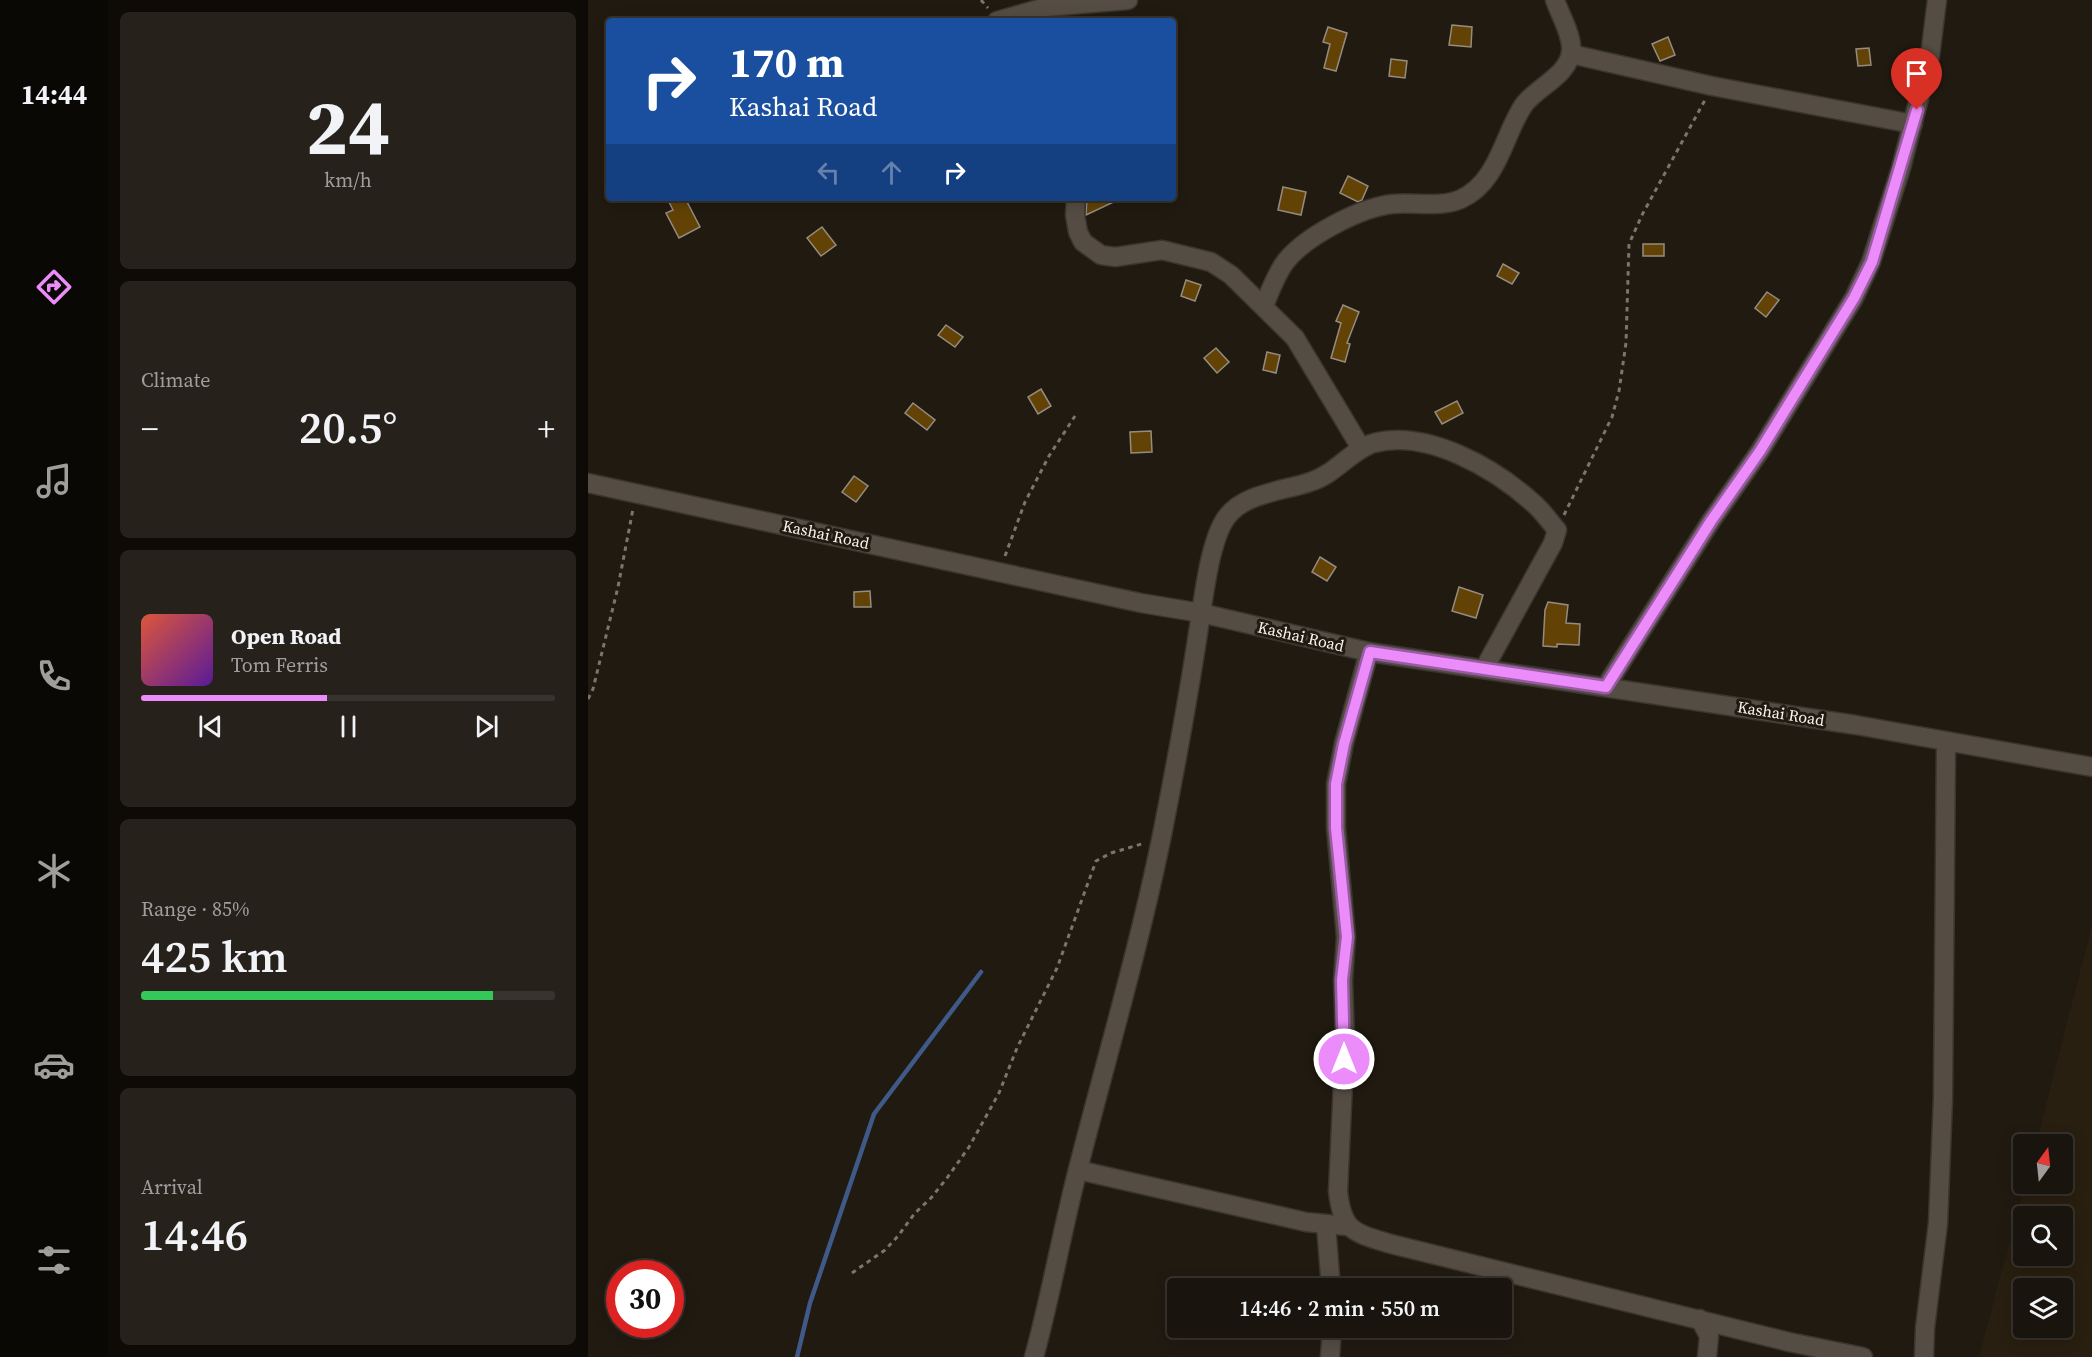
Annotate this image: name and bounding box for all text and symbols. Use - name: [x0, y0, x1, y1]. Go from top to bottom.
- text: 170 m: [729, 33, 844, 91]
- icon: right: [630, 42, 708, 120]
- pin: [1891, 48, 1942, 110]
- icon: arrive: [1900, 57, 1933, 90]
- text: 24: [306, 73, 390, 180]
- text: 14:44: [21, 76, 87, 113]
- text: Kashai Road: [729, 88, 877, 125]
- icon: left: [812, 156, 845, 189]
- icon: ahead: [875, 156, 908, 189]
- icon: right: [938, 156, 971, 189]
- text: km/h: [324, 166, 372, 194]
- icon: directions: [33, 266, 75, 308]
- text: Climate: [141, 366, 210, 394]
- text: 20.5°: [299, 396, 397, 458]
- text: −: [141, 406, 159, 451]
- text: +: [538, 406, 555, 451]
- icon: music: [33, 460, 75, 502]
- street label: Kashai Road: [781, 514, 871, 554]
- street label: Kashai Road: [1256, 615, 1346, 657]
- text: Open Road: [231, 621, 341, 651]
- text: Tom Ferris: [231, 651, 328, 679]
- icon: phone: [33, 655, 75, 697]
- street label: Kashai Road: [1736, 695, 1826, 731]
- icon: previous: [194, 710, 227, 743]
- icon: pause: [332, 710, 365, 743]
- icon: next: [470, 710, 503, 743]
- icon: climate: [33, 850, 75, 892]
- text: Range · 85%: [141, 895, 250, 923]
- text: 425 km: [141, 925, 288, 987]
- position arrow: [1312, 1027, 1376, 1091]
- icon: car: [33, 1044, 75, 1086]
- north arrow: [2013, 1134, 2073, 1194]
- map controls: [2013, 1134, 2073, 1338]
- text: Arrival: [141, 1173, 203, 1201]
- text: 14:46: [141, 1203, 248, 1265]
- button: search: [2013, 1206, 2073, 1266]
- icon: filters: [33, 1239, 75, 1281]
- speed limit sign: 30: [606, 1260, 684, 1338]
- button: layers: [2013, 1278, 2073, 1338]
- text: 14:46 · 2 min · 550 m: [1239, 1293, 1440, 1323]

